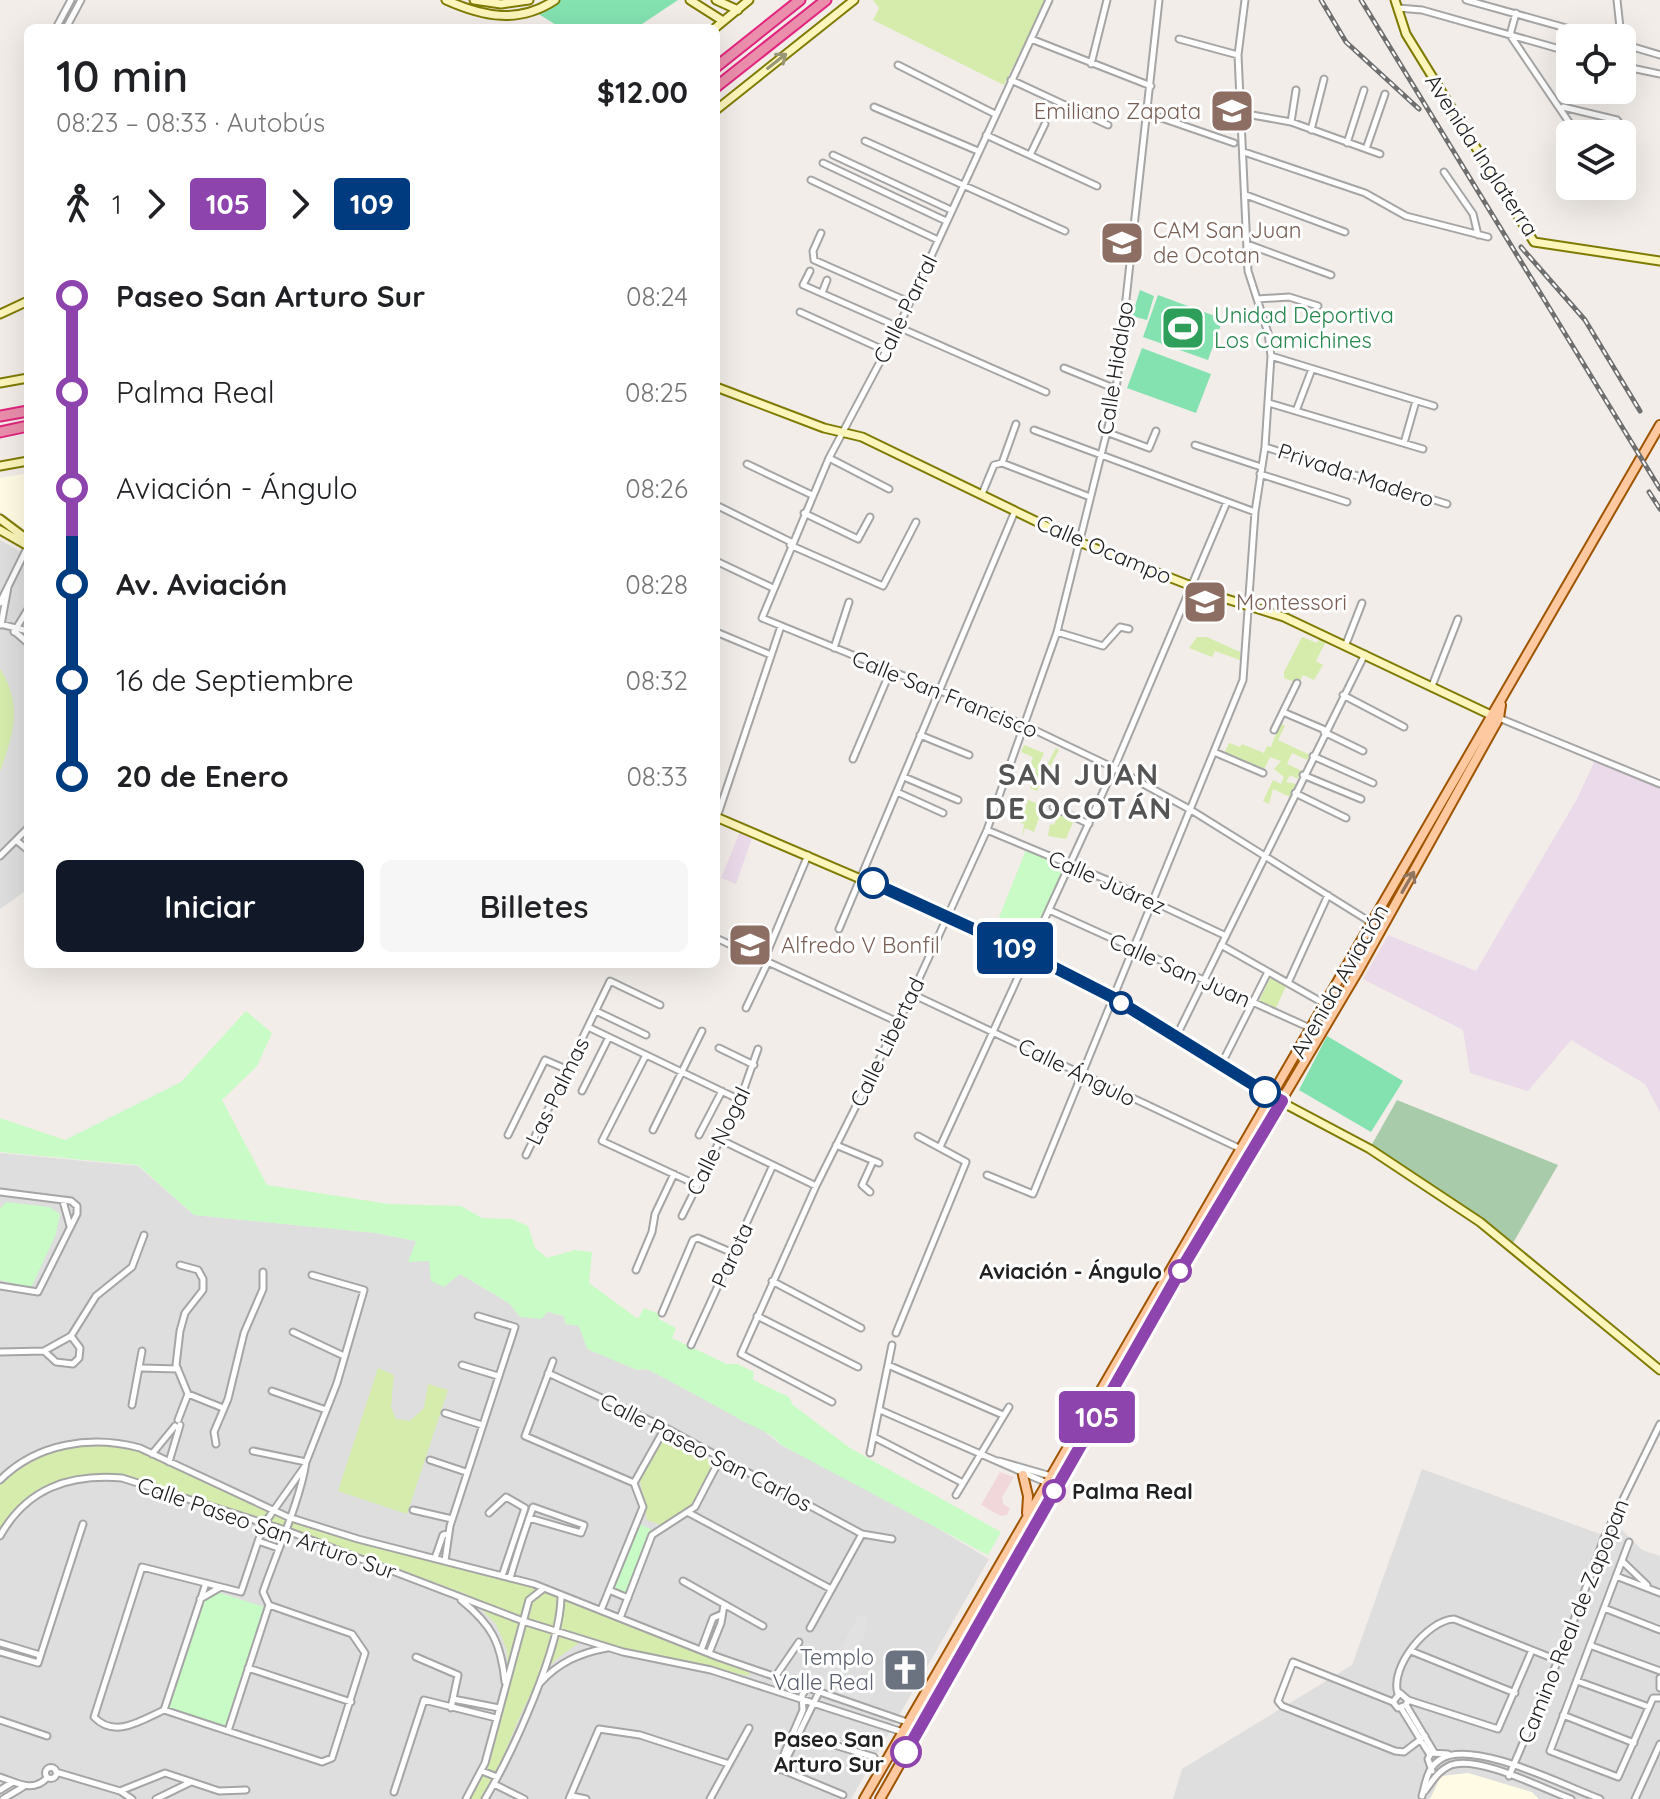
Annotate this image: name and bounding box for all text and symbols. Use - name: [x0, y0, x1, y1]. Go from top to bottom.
- map controls: [1556, 24, 1636, 200]
- button: locate: [1556, 24, 1636, 104]
- text: 10 min: [56, 48, 188, 103]
- one-way arrow: [766, 53, 787, 70]
- street label: Avenida Inglaterra: [1419, 69, 1545, 241]
- text: $12.00: [597, 73, 688, 111]
- school or university icon: Emiliano Zapata: [1208, 87, 1256, 135]
- place label: Emiliano Zapata: [1034, 97, 1201, 125]
- text: 08:23 – 08:33 · Autobús: [56, 106, 325, 139]
- button: layers: [1556, 120, 1636, 200]
- icon: walk: [56, 182, 100, 226]
- icon: forward: [134, 182, 178, 226]
- icon: forward: [278, 182, 322, 226]
- text: 105: [206, 186, 250, 221]
- text: 109: [350, 186, 394, 221]
- text: 1: [112, 188, 122, 221]
- place label: CAM San Juan de Ocotan: [1153, 216, 1301, 269]
- school or university icon: CAM San Juan de Ocotan: [1098, 219, 1146, 267]
- street label: Calle Parral: [867, 250, 943, 368]
- text: Paseo San Arturo Sur: [116, 277, 425, 315]
- text: 08:24: [626, 280, 688, 313]
- street label: Calle Hidalgo: [1091, 299, 1139, 437]
- place label: Unidad Deportiva Los Camichines: [1214, 301, 1394, 354]
- sports icon: Unidad Deportiva Los Camichines: [1159, 304, 1207, 352]
- text: Palma Real: [116, 373, 275, 411]
- text: 08:25: [625, 376, 688, 409]
- street label: Privada Madero: [1274, 437, 1438, 513]
- text: Aviación - Ángulo: [116, 469, 358, 507]
- text: 08:26: [625, 472, 688, 505]
- street label: Calle Ocampo: [1032, 508, 1176, 590]
- text: Av. Aviación: [116, 565, 287, 603]
- text: 08:28: [625, 568, 688, 601]
- school or university icon: Montessori: [1181, 578, 1229, 626]
- place label: Montessori: [1236, 588, 1347, 616]
- street label: Calle San Francisco: [848, 644, 1042, 744]
- text: 16 de Septiembre: [116, 661, 354, 699]
- text: 08:32: [626, 664, 688, 697]
- district label: SAN JUAN DE OCOTÁN: [985, 755, 1173, 827]
- text: 20 de Enero: [116, 757, 289, 795]
- text: 08:33: [626, 760, 688, 793]
- street label: Calle Juárez: [1044, 844, 1170, 920]
- button: Iniciar: [56, 860, 364, 952]
- button: Billetes: [380, 860, 688, 952]
- unlabelled marker: [858, 868, 888, 898]
- one-way arrow: [1400, 871, 1416, 894]
- street label: Avenida Aviación: [1284, 899, 1394, 1063]
- school or university icon: Alfredo V Bonfil: [726, 921, 774, 969]
- line badge: 109: [969, 922, 1061, 974]
- street label: Calle San Juan: [1105, 926, 1255, 1014]
- text: 109: [993, 930, 1037, 965]
- place label: Alfredo V Bonfil: [781, 931, 940, 959]
- street label: Calle Libertad: [844, 973, 930, 1111]
- unlabelled marker: [1110, 992, 1132, 1014]
- street label: Calle Ángulo: [1014, 1032, 1140, 1112]
- street label: Las Palmas: [519, 1033, 595, 1149]
- unlabelled marker: [1250, 1077, 1280, 1107]
- street label: Calle Nogal: [680, 1082, 756, 1200]
- street label: Parota: [705, 1218, 759, 1292]
- place label: Aviación - Ángulo: [979, 1257, 1162, 1285]
- marker: Aviación - Ángulo: [1169, 1260, 1191, 1282]
- street label: Calle Paseo San Carlos: [596, 1387, 816, 1517]
- line badge: 105: [1051, 1391, 1143, 1443]
- text: 105: [1075, 1399, 1119, 1434]
- street label: Calle Paseo San Arturo Sur: [134, 1470, 401, 1586]
- place label: Palma Real: [1072, 1477, 1193, 1505]
- marker: Palma Real: [1043, 1480, 1065, 1502]
- street label: Camino Real de Zapopan: [1511, 1495, 1635, 1747]
- place label: Templo Valle Real: [772, 1643, 874, 1696]
- church icon: Templo Valle Real: [881, 1646, 929, 1694]
- place label: Paseo San Arturo Sur: [773, 1725, 884, 1778]
- marker: Paseo San Arturo Sur: [891, 1737, 921, 1767]

